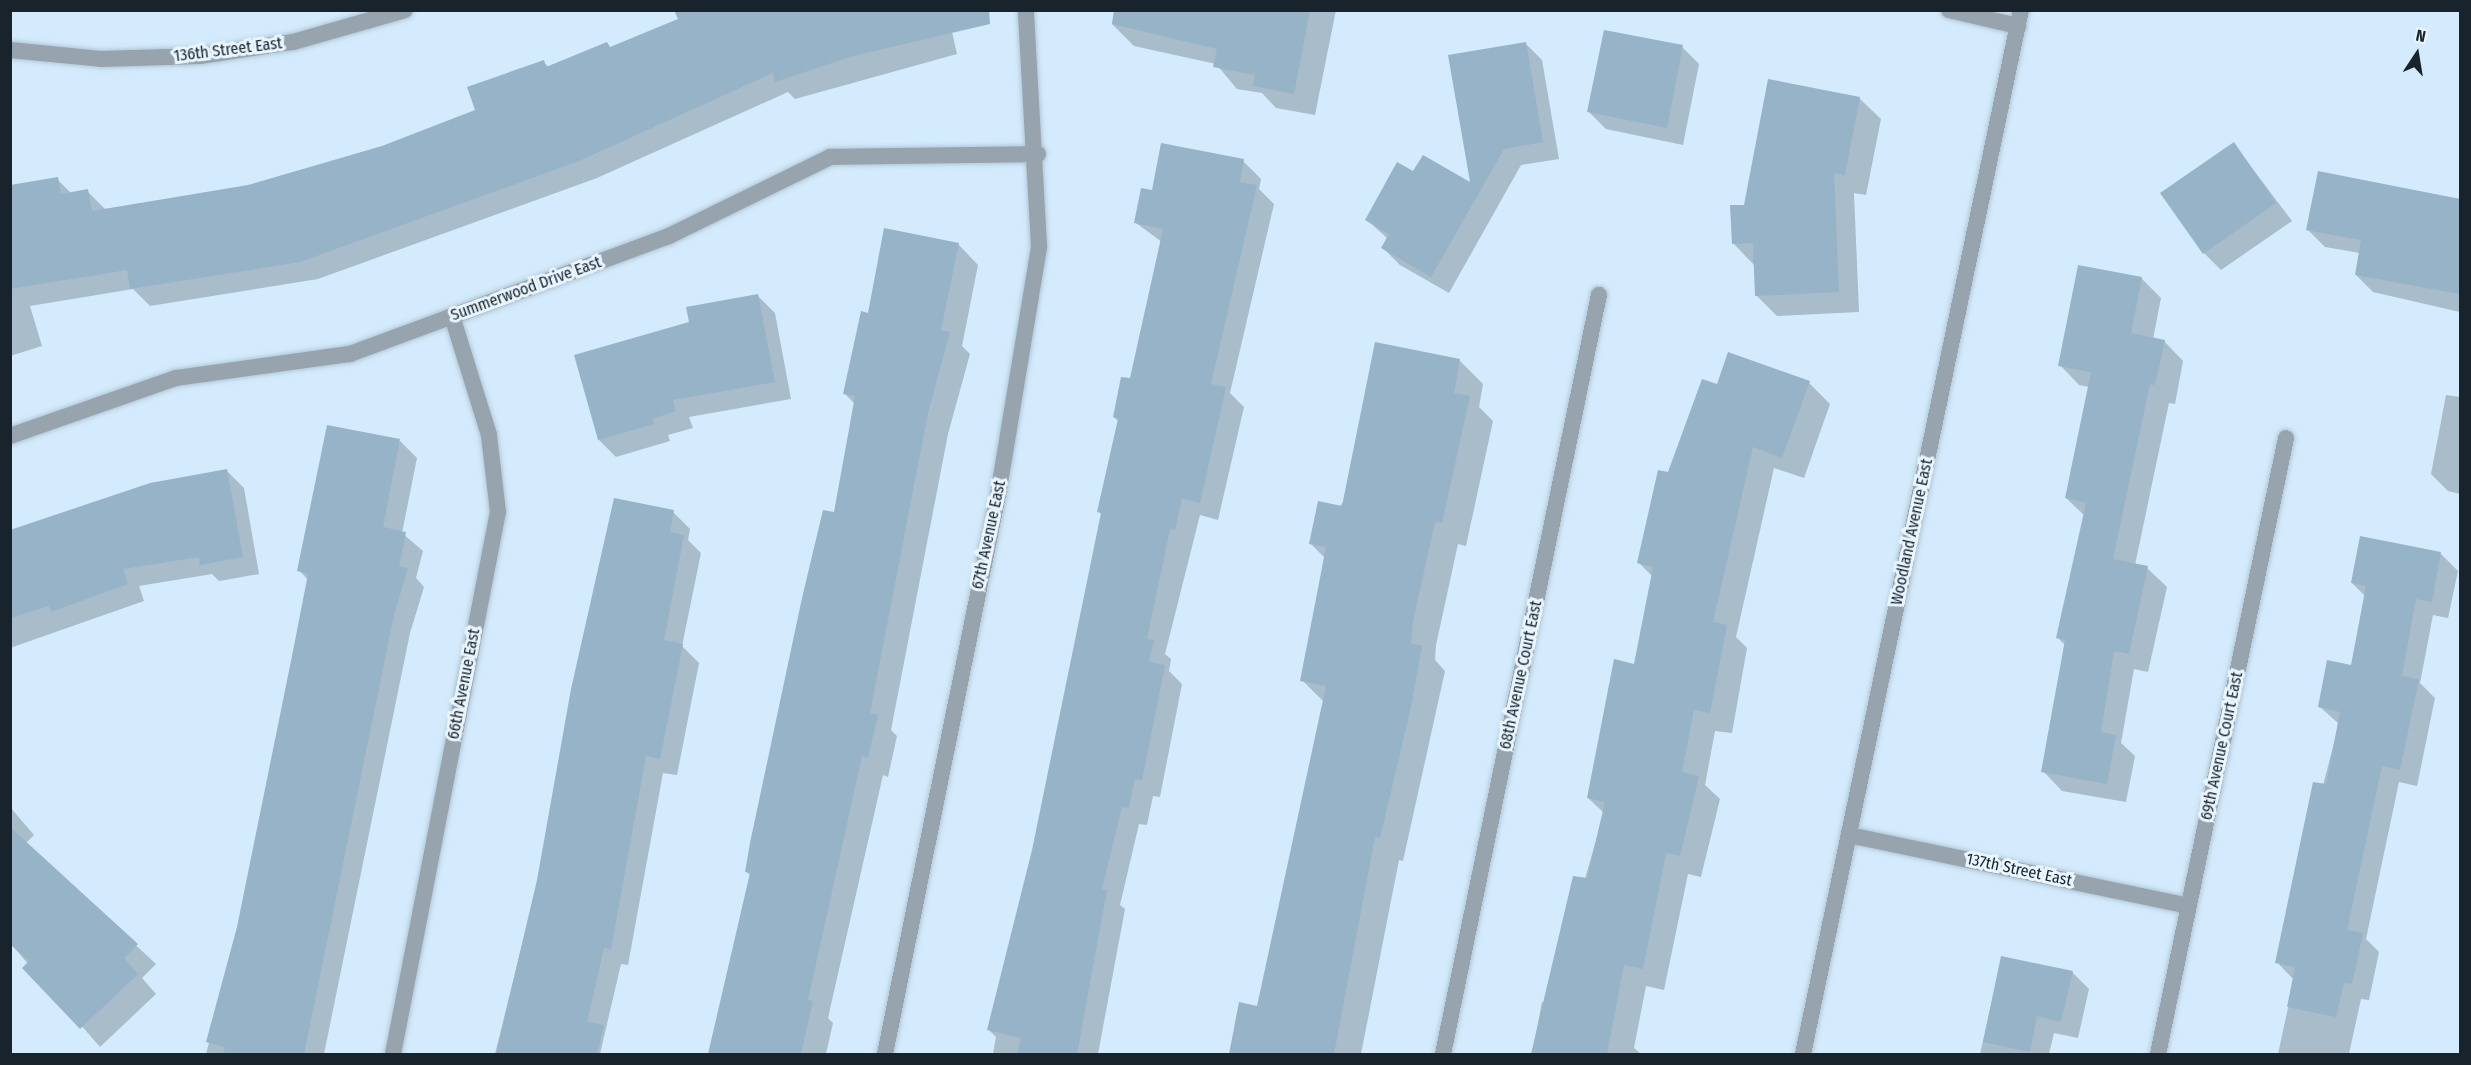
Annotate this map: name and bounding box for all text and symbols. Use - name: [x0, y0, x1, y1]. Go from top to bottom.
- north arrow: [2387, 24, 2447, 84]
- text: N: [2414, 26, 2428, 46]
- street label: 136th Street East: [173, 34, 283, 66]
- street label: Summerwood Drive East: [448, 253, 604, 325]
- street label: Woodland Avenue East: [1887, 457, 1937, 607]
- street label: 67th Avenue East: [968, 479, 1010, 591]
- street label: 68th Avenue Court East: [1496, 599, 1546, 751]
- street label: 66th Avenue East: [444, 627, 484, 741]
- street label: 69th Avenue Court East: [2197, 670, 2247, 822]
- street label: 137th Street East: [1964, 849, 2074, 891]

